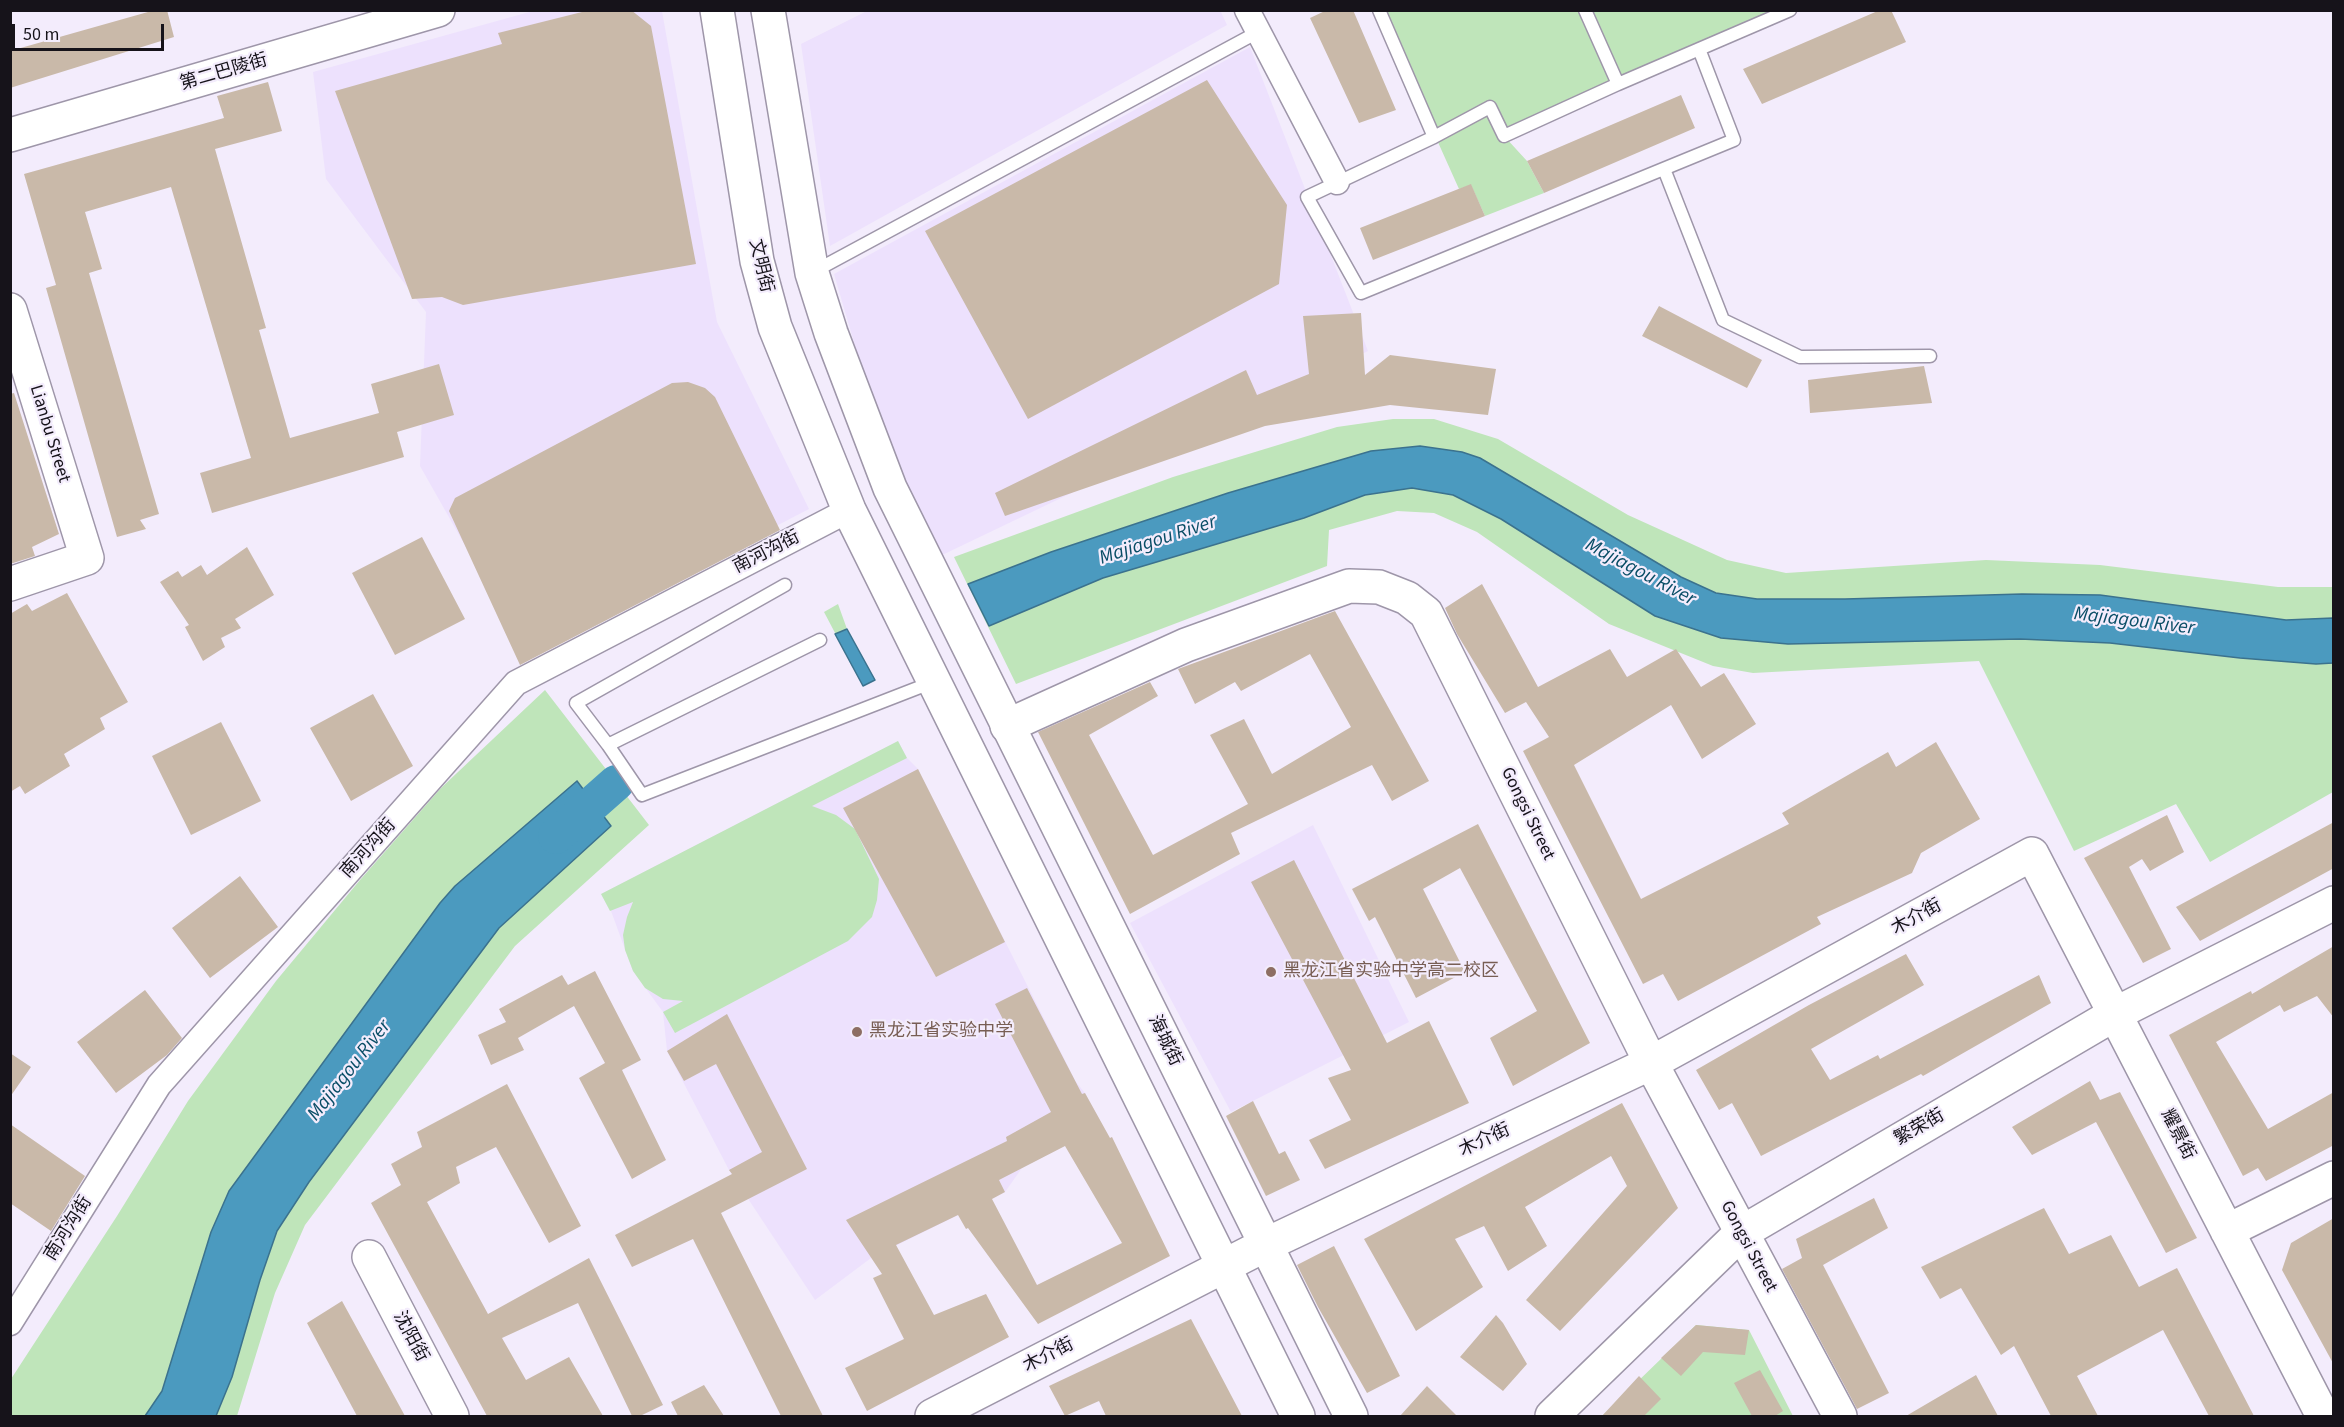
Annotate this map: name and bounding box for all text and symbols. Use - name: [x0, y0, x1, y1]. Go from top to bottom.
- scale bar: [15, 12, 166, 50]
- text: 50 m: [23, 22, 59, 47]
- street label: 第二巴陵街: [178, 50, 270, 96]
- street label: 文明街: [743, 237, 777, 295]
- street label: Lianbu Street: [24, 383, 74, 485]
- water label: Majiagou River: [1097, 511, 1219, 571]
- street label: 南河沟街: [730, 527, 804, 579]
- water label: Majiagou River: [1581, 534, 1699, 612]
- water label: Majiagou River: [2072, 603, 2196, 641]
- street label: Gongsi Street: [1495, 764, 1559, 864]
- street label: 南河沟街: [337, 815, 401, 883]
- street label: 木介街: [1888, 895, 1946, 941]
- place label: 黑龙江省实验中学高二校区: [1283, 961, 1499, 983]
- marker: 黑龙江省实验中学高二校区: [1264, 965, 1278, 979]
- street label: 海城街: [1142, 1012, 1186, 1070]
- water label: Majiagou River: [303, 1016, 397, 1126]
- place label: 黑龙江省实验中学: [869, 1021, 1013, 1043]
- marker: 黑龙江省实验中学: [850, 1025, 864, 1039]
- street label: 繁荣街: [1891, 1105, 1949, 1151]
- street label: 耀景街: [2155, 1106, 2199, 1164]
- street label: 木介街: [1456, 1120, 1514, 1162]
- street label: 南河沟街: [41, 1193, 97, 1265]
- street label: Gongsi Street: [1715, 1198, 1781, 1296]
- street label: 沈阳街: [388, 1308, 432, 1366]
- street label: 木介街: [1020, 1334, 1078, 1378]

